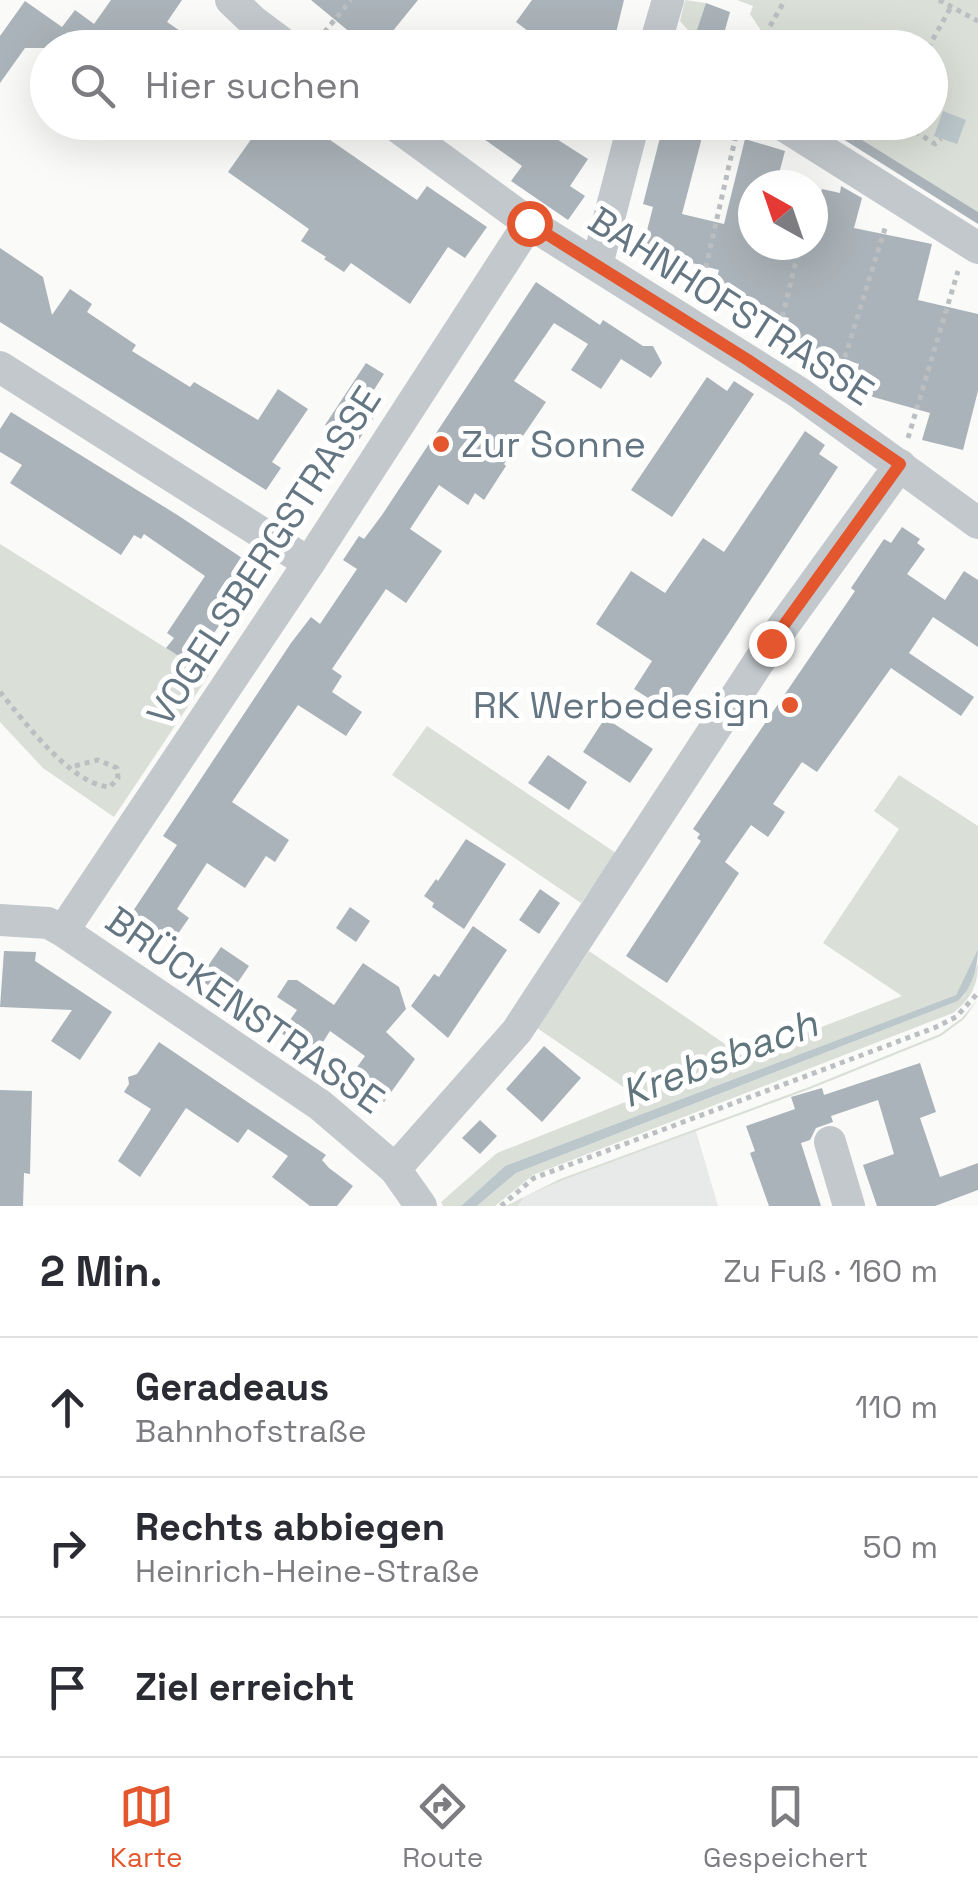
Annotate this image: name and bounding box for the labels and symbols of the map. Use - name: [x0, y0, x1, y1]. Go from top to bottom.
- north arrow: [738, 170, 828, 260]
- street label: BAHNHOFSTRASSE: [579, 196, 883, 416]
- route start: [507, 201, 553, 247]
- street label: VOGELSBERGSTRASSE: [136, 377, 392, 735]
- place label: Zur Sonne: [461, 420, 646, 468]
- marker: Zur Sonne: [430, 433, 452, 455]
- route end: [749, 621, 795, 667]
- place label: RK Werbedesign: [473, 681, 770, 729]
- marker: RK Werbedesign: [779, 694, 801, 716]
- street label: BRÜCKENSTRASSE: [97, 896, 393, 1124]
- water label: Krebsbach: [614, 997, 826, 1119]

